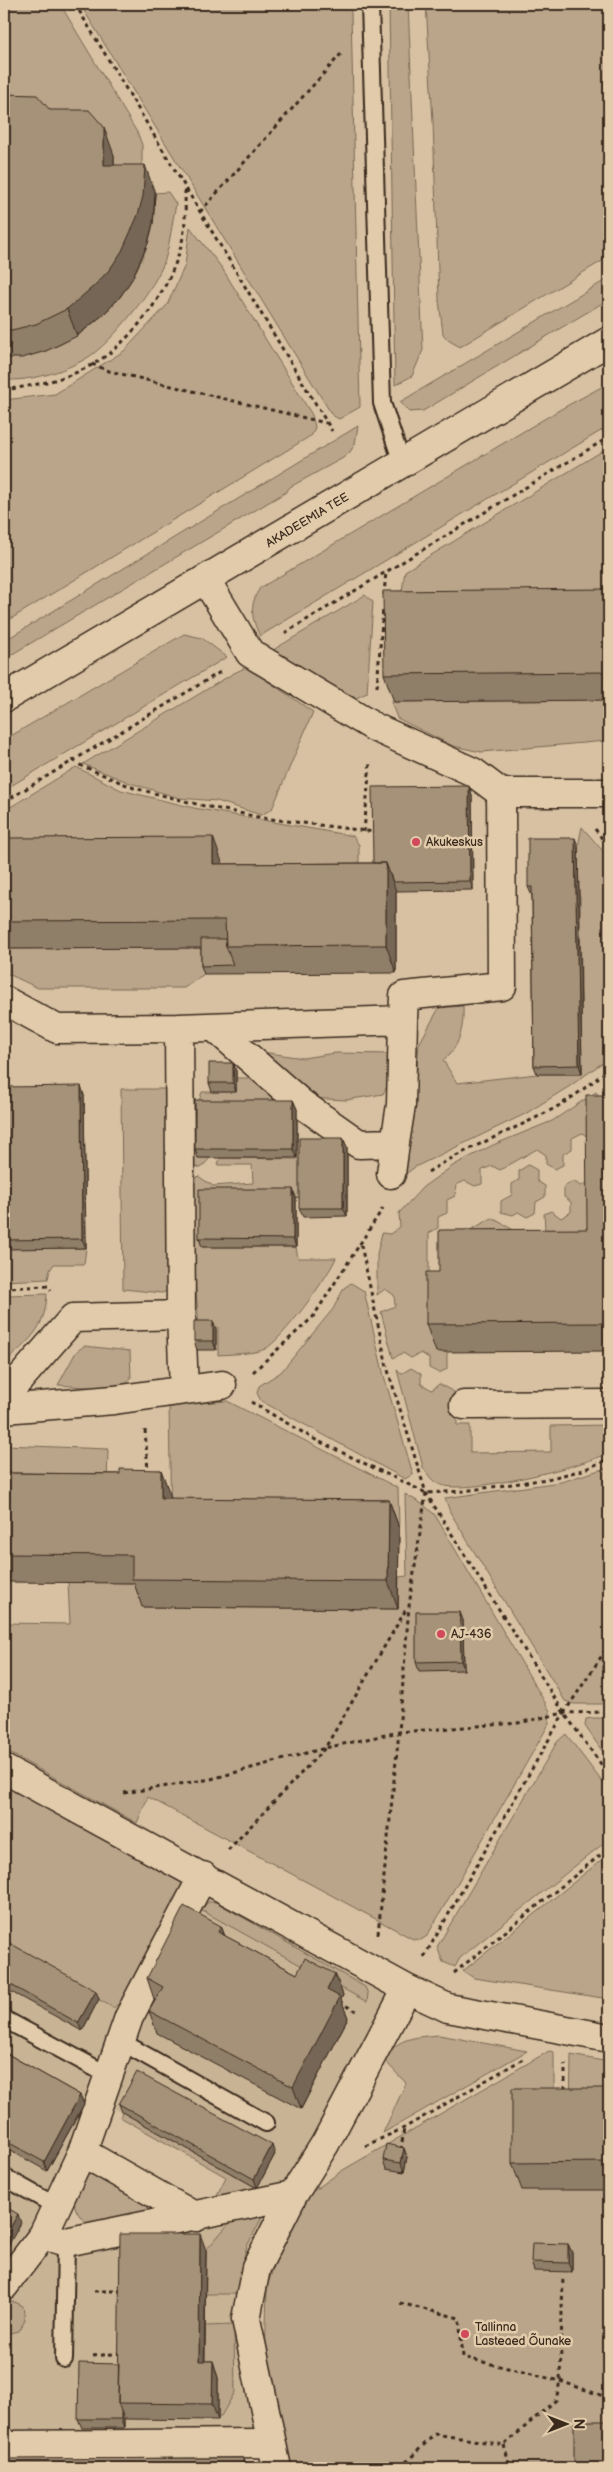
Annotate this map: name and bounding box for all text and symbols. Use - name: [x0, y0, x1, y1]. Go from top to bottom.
- street label: AKADEEMIA TEE: [263, 490, 352, 551]
- place label: Akukeskus: [426, 835, 483, 850]
- marker: Akukeskus: [410, 836, 422, 848]
- place label: AJ-436: [451, 1627, 491, 1642]
- marker: AJ-436: [435, 1628, 447, 1640]
- place label: Tallinna Lasteaed Õunake: [475, 2320, 571, 2349]
- marker: Tallinna Lasteaed Õunake: [459, 2328, 471, 2340]
- north arrow: [540, 2400, 590, 2450]
- text: N: [570, 2419, 587, 2429]

